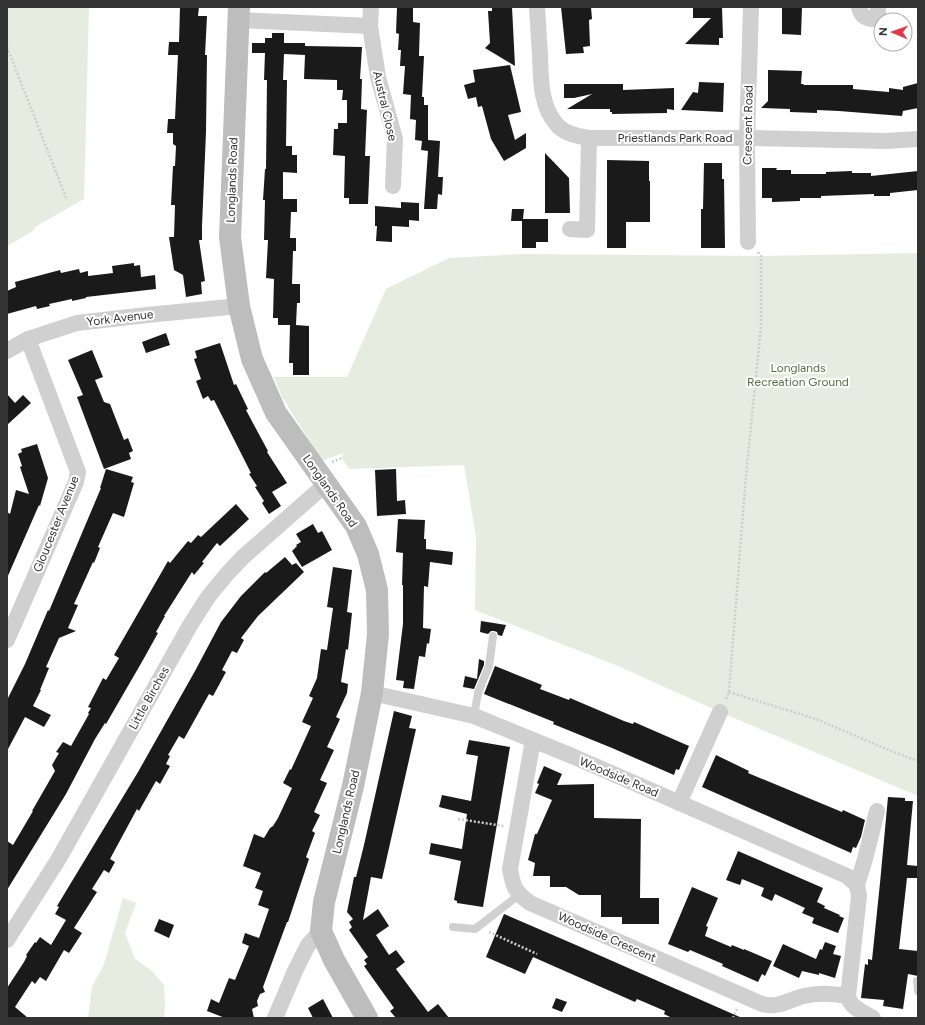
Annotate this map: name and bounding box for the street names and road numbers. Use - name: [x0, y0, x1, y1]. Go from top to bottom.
- street label: Austral Close: [370, 70, 400, 143]
- street label: Crescent Road: [740, 85, 756, 165]
- street label: Priestlands Park Road: [618, 131, 732, 145]
- street label: Longlands Road: [224, 137, 240, 223]
- street label: York Avenue: [86, 307, 154, 329]
- street label: Longlands Road: [300, 452, 360, 530]
- street label: Gloucester Avenue: [30, 473, 82, 574]
- street label: Little Birches: [126, 664, 172, 732]
- street label: Woodside Road: [577, 754, 661, 800]
- street label: Longlands Road: [330, 769, 362, 855]
- street label: Woodside Crescent: [556, 909, 659, 965]

